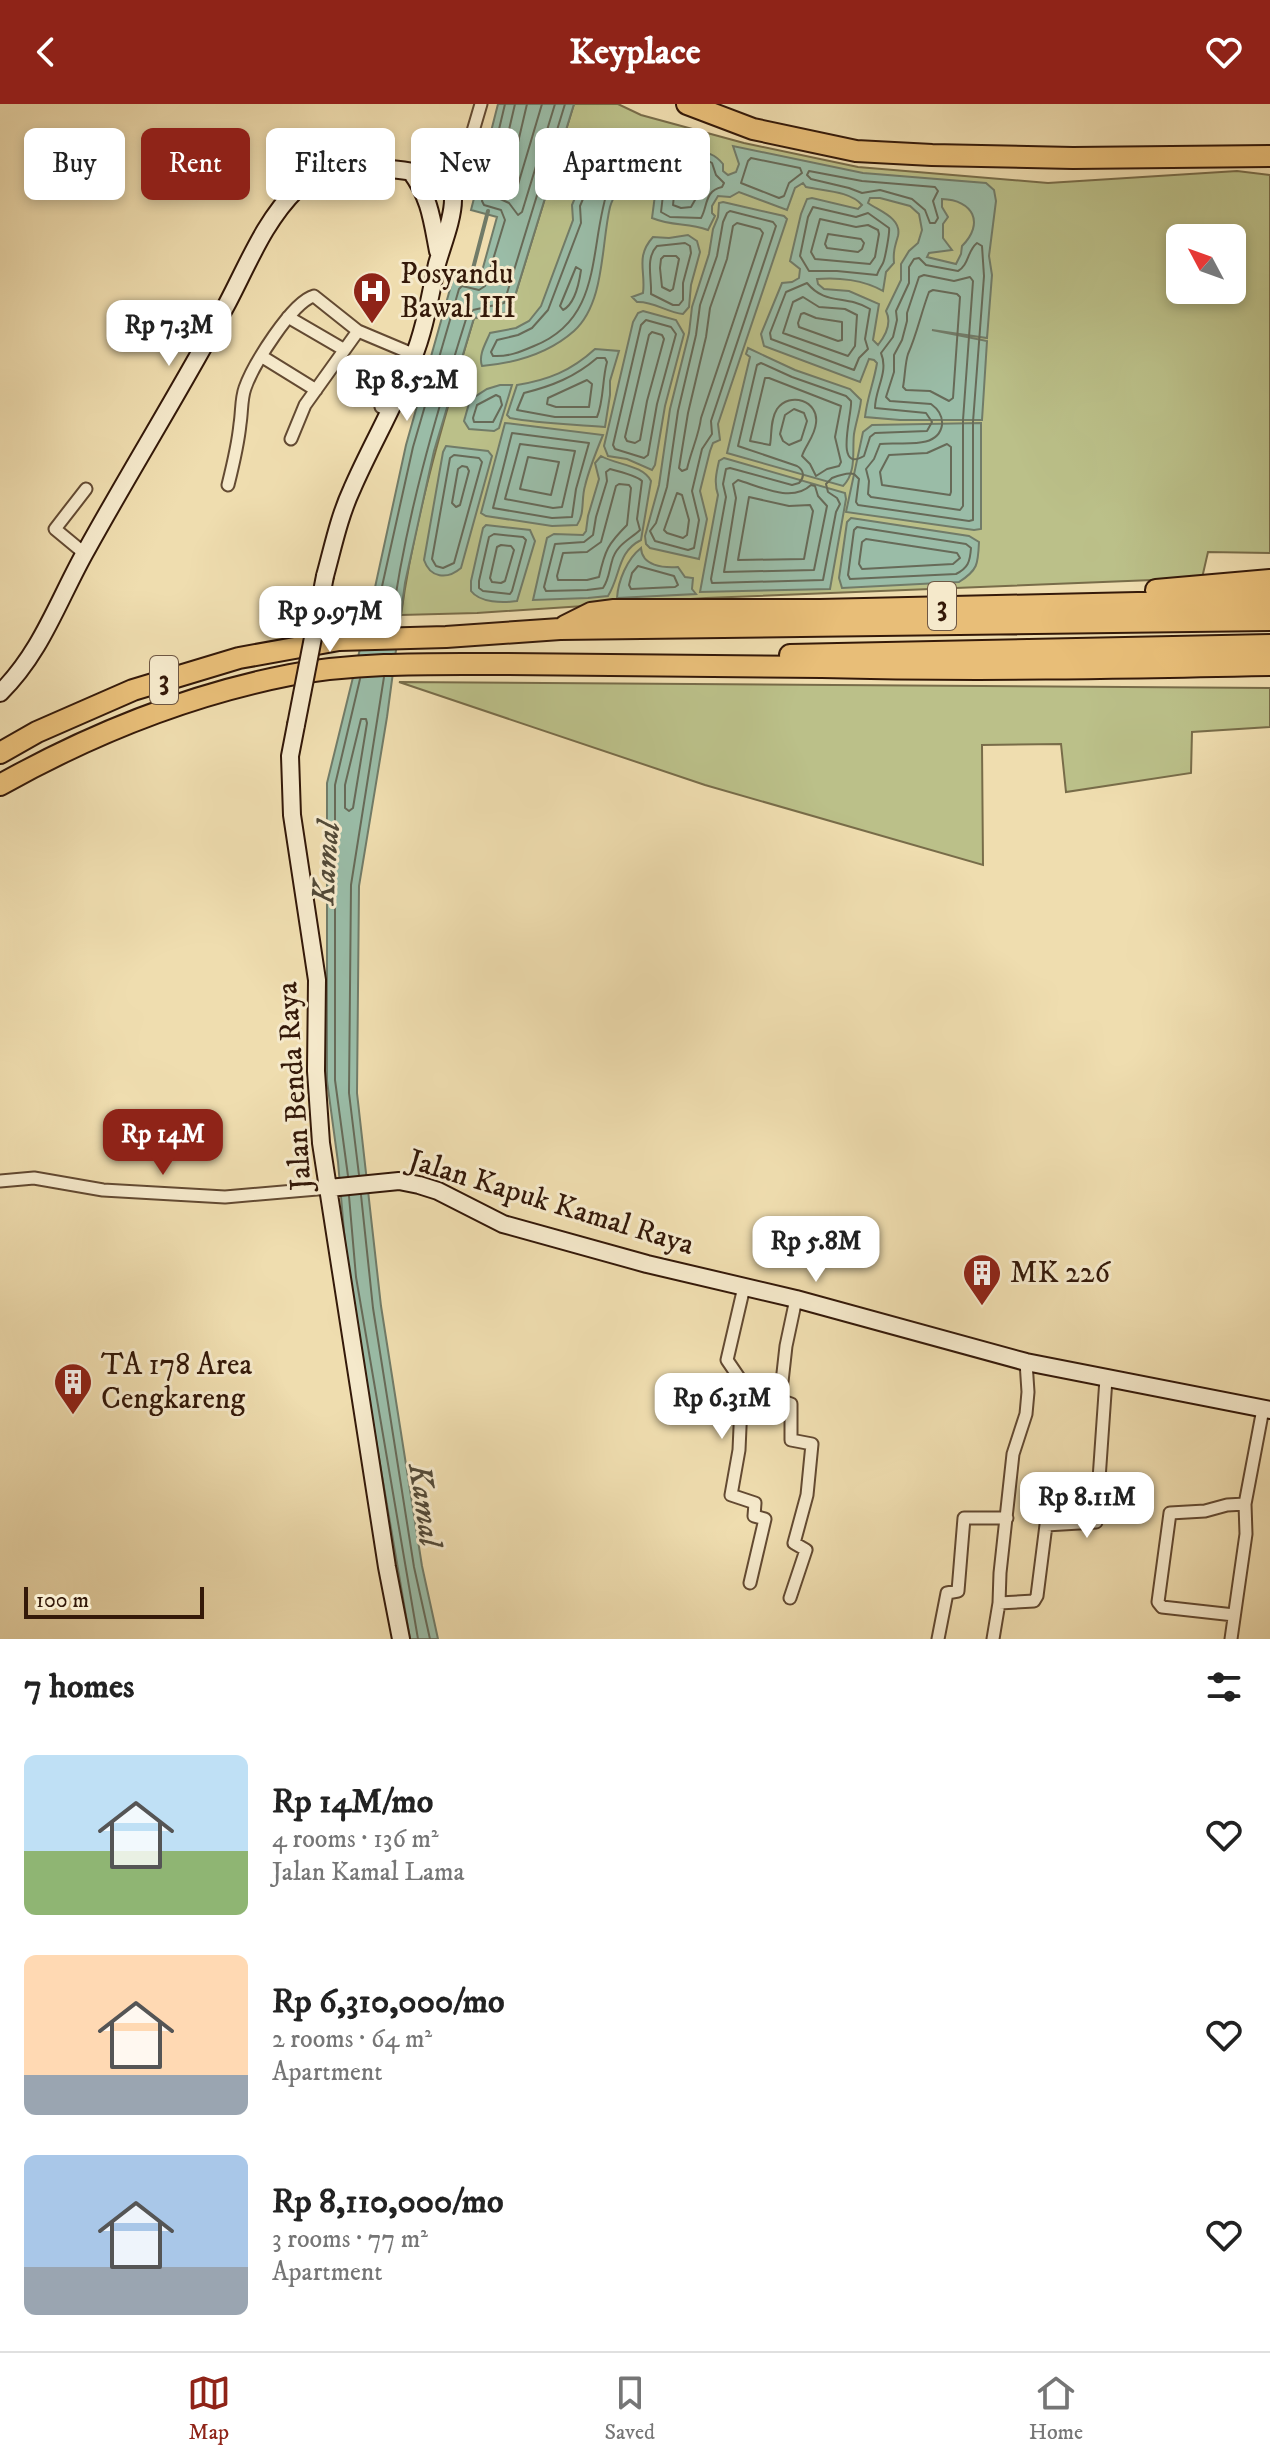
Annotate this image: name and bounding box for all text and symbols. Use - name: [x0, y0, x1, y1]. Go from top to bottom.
- icon: back: [24, 30, 68, 74]
- text: Keyplace: [569, 30, 701, 75]
- icon: heart: [1202, 30, 1246, 74]
- chip: Buy: [24, 128, 125, 200]
- chip: Rent: [141, 128, 250, 200]
- chip: Filters: [266, 128, 395, 200]
- chip: New: [411, 128, 519, 200]
- chip: Apartment: [535, 128, 710, 200]
- north arrow: [1166, 224, 1246, 304]
- map controls: [1166, 224, 1246, 304]
- place label: Posyandu Bawal III: [400, 256, 516, 327]
- hospital icon: Posyandu Bawal III: [351, 270, 393, 325]
- pin: Rp 7.3M: [95, 300, 243, 368]
- text: Rp 7.3M: [124, 309, 214, 342]
- pin: Rp 8.52M: [324, 355, 490, 423]
- text: Rp 8.52M: [355, 364, 459, 397]
- road number: 3: [928, 582, 956, 630]
- pin: Rp 9.97M: [247, 586, 413, 654]
- text: Rp 9.97M: [277, 595, 383, 628]
- road number: 3: [150, 656, 178, 704]
- water label: Kamal: [304, 816, 350, 907]
- street label: Jalan Benda Raya: [269, 980, 321, 1194]
- pin: Rp 14M: [98, 1109, 228, 1177]
- text: Rp 14M: [121, 1118, 205, 1151]
- street label: Jalan Kapuk Kamal Raya: [401, 1141, 699, 1264]
- pin: Rp 5.8M: [742, 1216, 890, 1284]
- text: Rp 5.8M: [771, 1225, 862, 1258]
- building icon: MK 226: [961, 1252, 1003, 1307]
- place label: MK 226: [1010, 1255, 1111, 1292]
- place label: TA 178 Area Cengkareng: [101, 1347, 252, 1418]
- building icon: TA 178 Area Cengkareng: [52, 1361, 94, 1416]
- pin: Rp 6.31M: [639, 1373, 805, 1441]
- text: Rp 6.31M: [673, 1382, 771, 1415]
- water label: Kamal: [398, 1460, 450, 1553]
- pin: Rp 8.11M: [1004, 1472, 1170, 1540]
- text: Rp 8.11M: [1038, 1481, 1136, 1514]
- scale bar: [24, 1583, 204, 1619]
- text: 100 m: [36, 1587, 89, 1614]
- icon: filters: [1202, 1665, 1246, 1709]
- text: 7 homes: [24, 1666, 134, 1708]
- text: Rp 14M/mo: [272, 1781, 433, 1823]
- icon: home: [88, 1787, 184, 1883]
- icon: heart: [1202, 1813, 1246, 1857]
- text: 4 rooms · 136 m²: [272, 1823, 439, 1856]
- text: Jalan Kamal Lama: [272, 1856, 465, 1889]
- text: Rp 6,310,000/mo: [272, 1981, 504, 2023]
- icon: home: [88, 1987, 184, 2083]
- icon: heart: [1202, 2013, 1246, 2057]
- text: 2 rooms · 64 m²: [272, 2023, 432, 2056]
- text: Apartment: [272, 2056, 383, 2089]
- text: Rp 8,110,000/mo: [272, 2181, 504, 2223]
- icon: home: [88, 2187, 184, 2283]
- icon: heart: [1202, 2213, 1246, 2257]
- text: 3 rooms · 77 m²: [272, 2223, 428, 2256]
- text: Apartment: [272, 2256, 383, 2289]
- tab: Map: [187, 2371, 231, 2446]
- tab: Saved: [605, 2371, 655, 2446]
- tab: Home: [1029, 2371, 1083, 2446]

